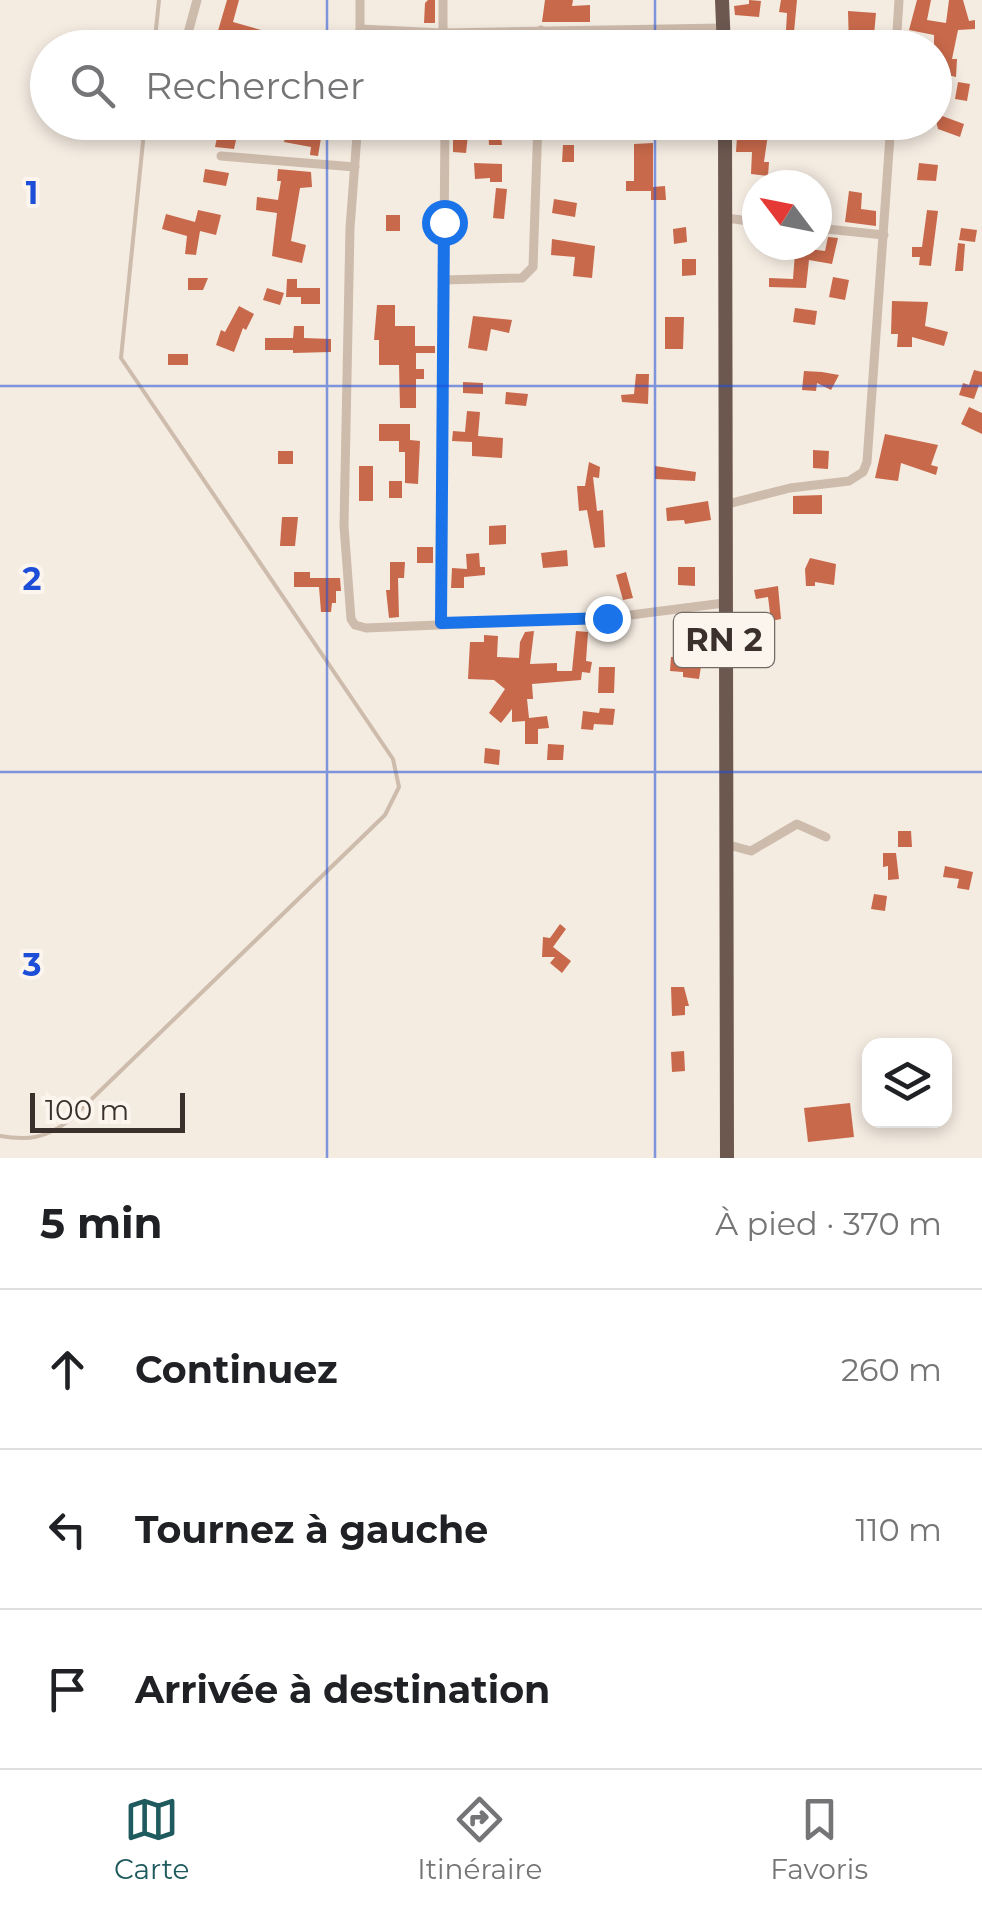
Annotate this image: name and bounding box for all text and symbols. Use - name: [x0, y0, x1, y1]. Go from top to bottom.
- search box: [30, 30, 952, 140]
- icon: search: [65, 58, 120, 113]
- text: Rechercher: [145, 62, 365, 109]
- north arrow: [742, 170, 832, 260]
- text: 1: [26, 173, 38, 212]
- route start: [422, 200, 468, 246]
- text: 2: [23, 559, 41, 598]
- route end: [585, 596, 631, 642]
- road number: RN 2: [674, 613, 774, 667]
- text: 3: [22, 945, 41, 984]
- map controls: [862, 1038, 952, 1128]
- button: layers: [862, 1038, 952, 1128]
- scale bar: [30, 1088, 185, 1132]
- text: 100 m: [45, 1093, 129, 1127]
- text: 5 min: [40, 1197, 163, 1249]
- text: À pied · 370 m: [715, 1204, 942, 1243]
- icon: ahead: [40, 1342, 95, 1397]
- text: Continuez: [135, 1346, 338, 1393]
- text: 260 m: [841, 1350, 942, 1389]
- icon: left: [40, 1502, 95, 1557]
- text: Tournez à gauche: [135, 1506, 488, 1553]
- text: 110 m: [855, 1510, 942, 1549]
- icon: arrive: [40, 1662, 95, 1717]
- text: Arrivée à destination: [135, 1666, 550, 1713]
- tab: Carte: [114, 1792, 189, 1886]
- tab: Itinéraire: [417, 1792, 542, 1886]
- tab: Favoris: [770, 1792, 868, 1886]

